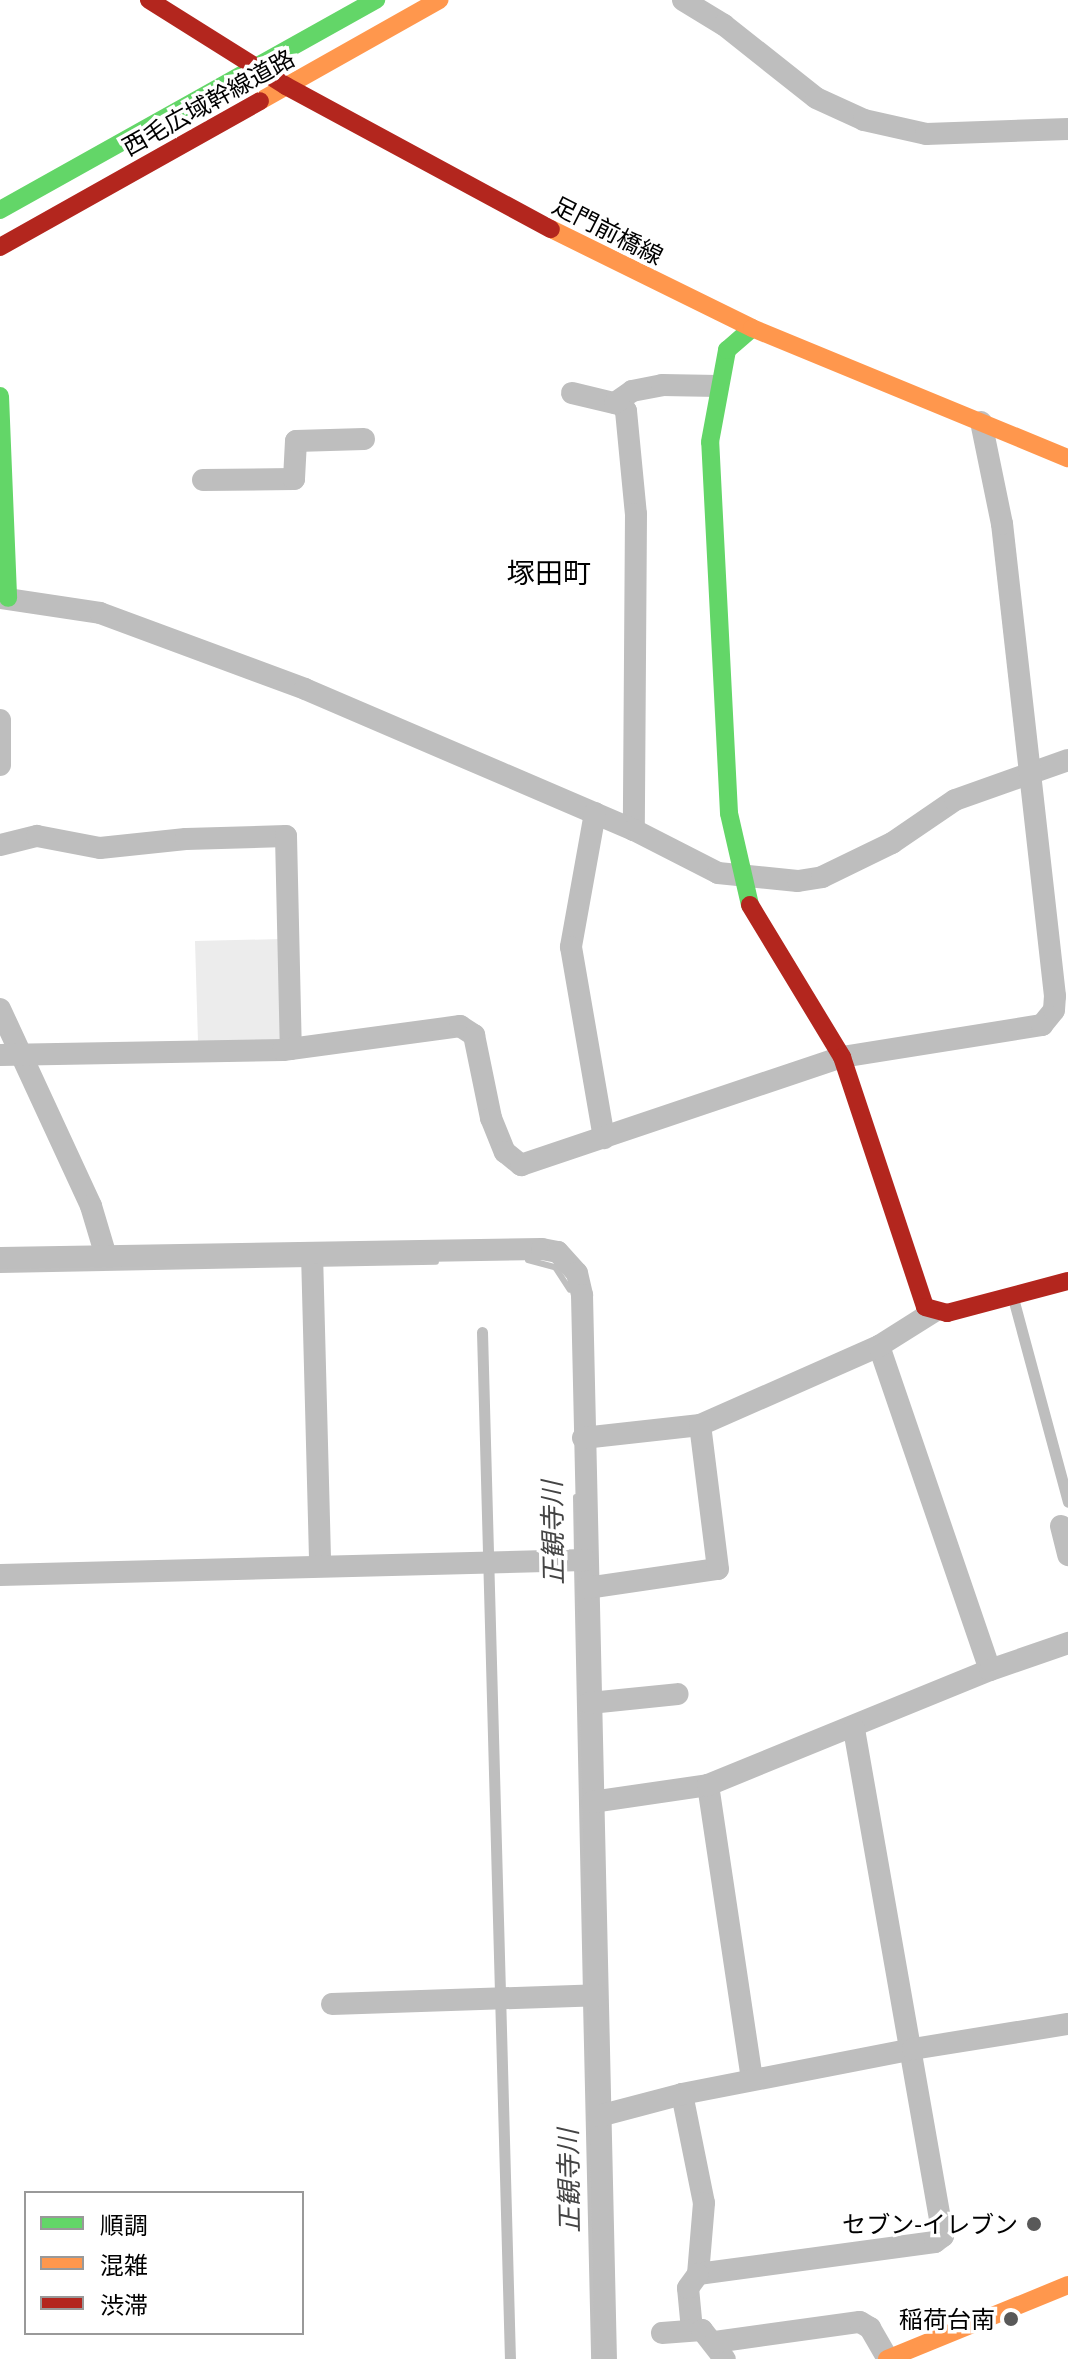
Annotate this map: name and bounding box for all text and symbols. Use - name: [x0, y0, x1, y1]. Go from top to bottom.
- street label: 西毛広域幹線道路: [117, 43, 299, 161]
- street label: 足門前橋線: [548, 190, 668, 270]
- district label: 塚田町: [507, 555, 591, 589]
- water label: 正観寺川: [536, 1481, 570, 1585]
- water label: 正観寺川: [552, 2129, 586, 2233]
- legend: [24, 2191, 304, 2335]
- text: 順調: [100, 2208, 148, 2241]
- place label: セブン-イレブン: [842, 2210, 1018, 2238]
- marker: セブン-イレブン: [1025, 2215, 1043, 2233]
- text: 混雑: [100, 2248, 148, 2281]
- text: 渋滞: [100, 2288, 148, 2321]
- place label: 稲荷台南: [899, 2305, 995, 2333]
- marker: 稲荷台南: [1002, 2310, 1020, 2328]

